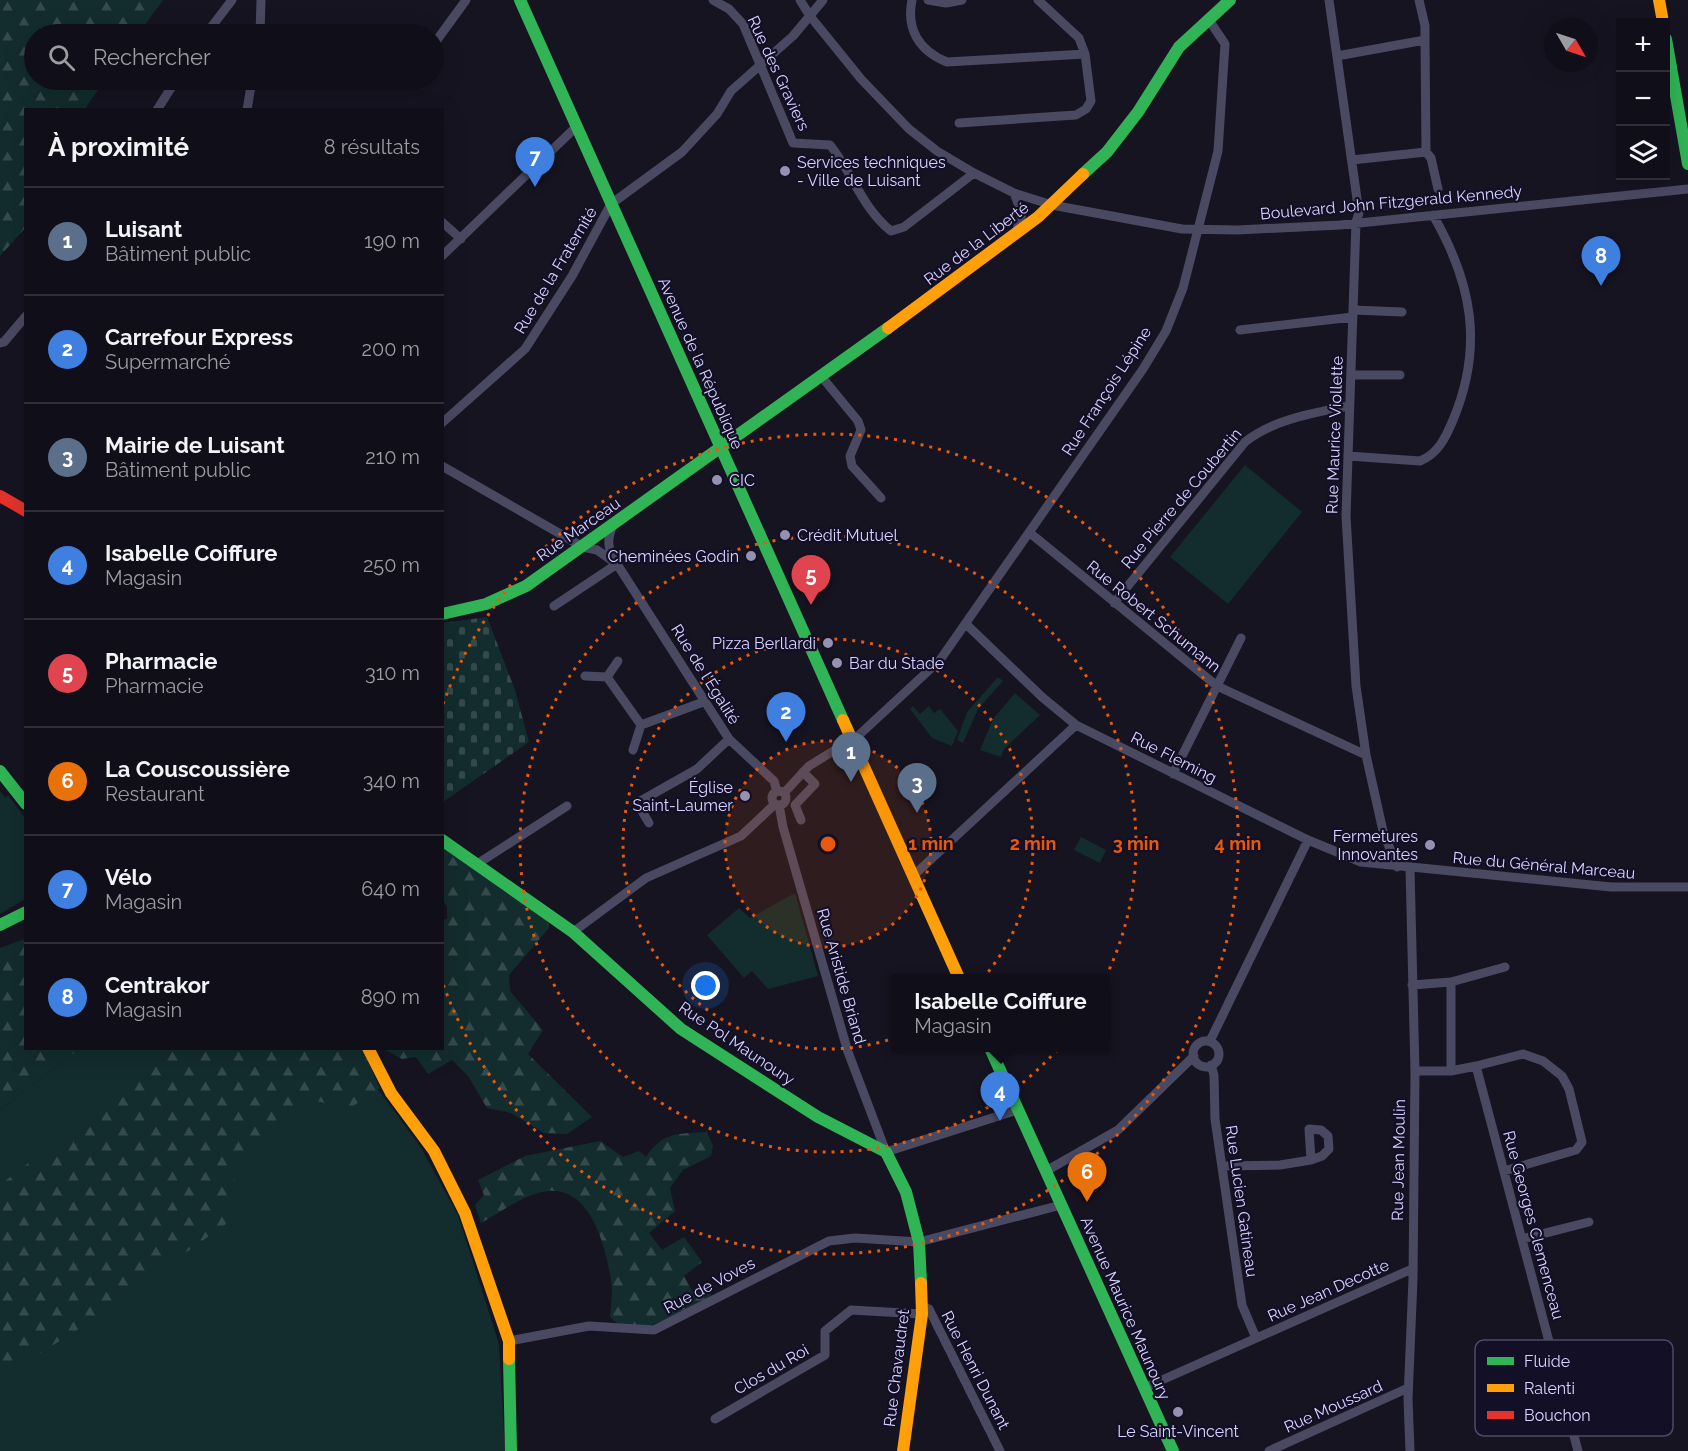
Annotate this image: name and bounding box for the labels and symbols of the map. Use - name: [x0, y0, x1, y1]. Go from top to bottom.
- street label: Rue des Graviers: [744, 13, 814, 134]
- north arrow: [1544, 18, 1598, 72]
- pin: 7: [516, 138, 554, 187]
- place label: Services techniques - Ville de Luisant: [797, 153, 946, 190]
- marker: Services techniques - Ville de Luisant: [778, 164, 792, 178]
- street label: Boulevard John Fitzgerald Kennedy: [1259, 182, 1523, 223]
- street label: Rue de la Liberté: [920, 198, 1032, 289]
- street label: Rue de la Fraternité: [510, 203, 601, 337]
- pin: 8: [1582, 236, 1620, 286]
- street label: Avenue de la République: [654, 274, 747, 452]
- street label: Rue François Lépine: [1058, 323, 1155, 459]
- street label: Rue Maurice Viollette: [1322, 356, 1347, 514]
- street label: Rue Pierre de Coubertin: [1117, 424, 1246, 572]
- place label: CIC: [729, 471, 755, 490]
- marker: CIC: [710, 473, 724, 487]
- street label: Rue Marceau: [533, 494, 624, 565]
- place label: Crédit Mutuel: [797, 526, 898, 545]
- marker: Crédit Mutuel: [778, 528, 792, 542]
- place label: Cheminées Godin: [607, 547, 739, 566]
- marker: Cheminées Godin: [744, 549, 758, 563]
- pin: 5: [792, 556, 830, 605]
- street label: Rue Robert Schumann: [1083, 557, 1224, 676]
- street label: Rue de l'Égalité: [667, 620, 745, 728]
- place label: Pizza Berllardi: [712, 634, 816, 653]
- marker: Pizza Berllardi: [821, 636, 835, 650]
- place label: Bar du Stade: [849, 654, 944, 673]
- marker: Bar du Stade: [830, 656, 844, 670]
- pin: 2: [766, 692, 806, 742]
- street label: Rue Fleming: [1128, 728, 1220, 787]
- pin: 1: [832, 732, 870, 782]
- pin: 3: [898, 764, 936, 813]
- place label: Église Saint-Laumer: [632, 777, 733, 815]
- marker: Église Saint-Laumer: [738, 789, 752, 803]
- place label: Fermetures Innovantes: [1333, 827, 1418, 864]
- text: 1 min: [908, 833, 954, 854]
- text: 2 min: [1010, 833, 1056, 854]
- text: 3 min: [1113, 833, 1159, 854]
- text: 4 min: [1215, 833, 1261, 854]
- centre of rings: [818, 834, 838, 854]
- marker: Fermetures Innovantes: [1423, 838, 1437, 852]
- street label: Rue du Général Marceau: [1452, 848, 1636, 883]
- street label: Rue Aristide Briand: [813, 906, 870, 1046]
- your location: [691, 971, 720, 1000]
- street label: Rue Pol Maunoury: [675, 998, 798, 1089]
- pin: 4: [980, 1072, 1020, 1121]
- street label: Rue Jean Moulin: [1388, 1099, 1409, 1221]
- street label: Rue Lucien Gatineau: [1221, 1124, 1262, 1278]
- street label: Rue Georges Clemenceau: [1499, 1129, 1568, 1322]
- pin: 6: [1068, 1152, 1106, 1202]
- street label: Avenue Maurice Maunoury: [1076, 1214, 1175, 1403]
- street label: Rue de Voves: [660, 1253, 758, 1317]
- street label: Rue Jean Decotte: [1265, 1255, 1392, 1326]
- street label: Rue Chavaudret: [880, 1307, 913, 1428]
- street label: Rue Henri Dunant: [937, 1308, 1014, 1433]
- street label: Clos du Roi: [730, 1340, 812, 1399]
- legend: [1475, 1340, 1673, 1436]
- text: Fluide: [1524, 1352, 1570, 1371]
- street label: Rue Moussard: [1281, 1376, 1385, 1437]
- text: Ralenti: [1524, 1379, 1575, 1398]
- marker: Le Saint-Vincent: [1171, 1405, 1185, 1419]
- text: Bouchon: [1524, 1406, 1591, 1425]
- place label: Le Saint-Vincent: [1117, 1422, 1239, 1441]

